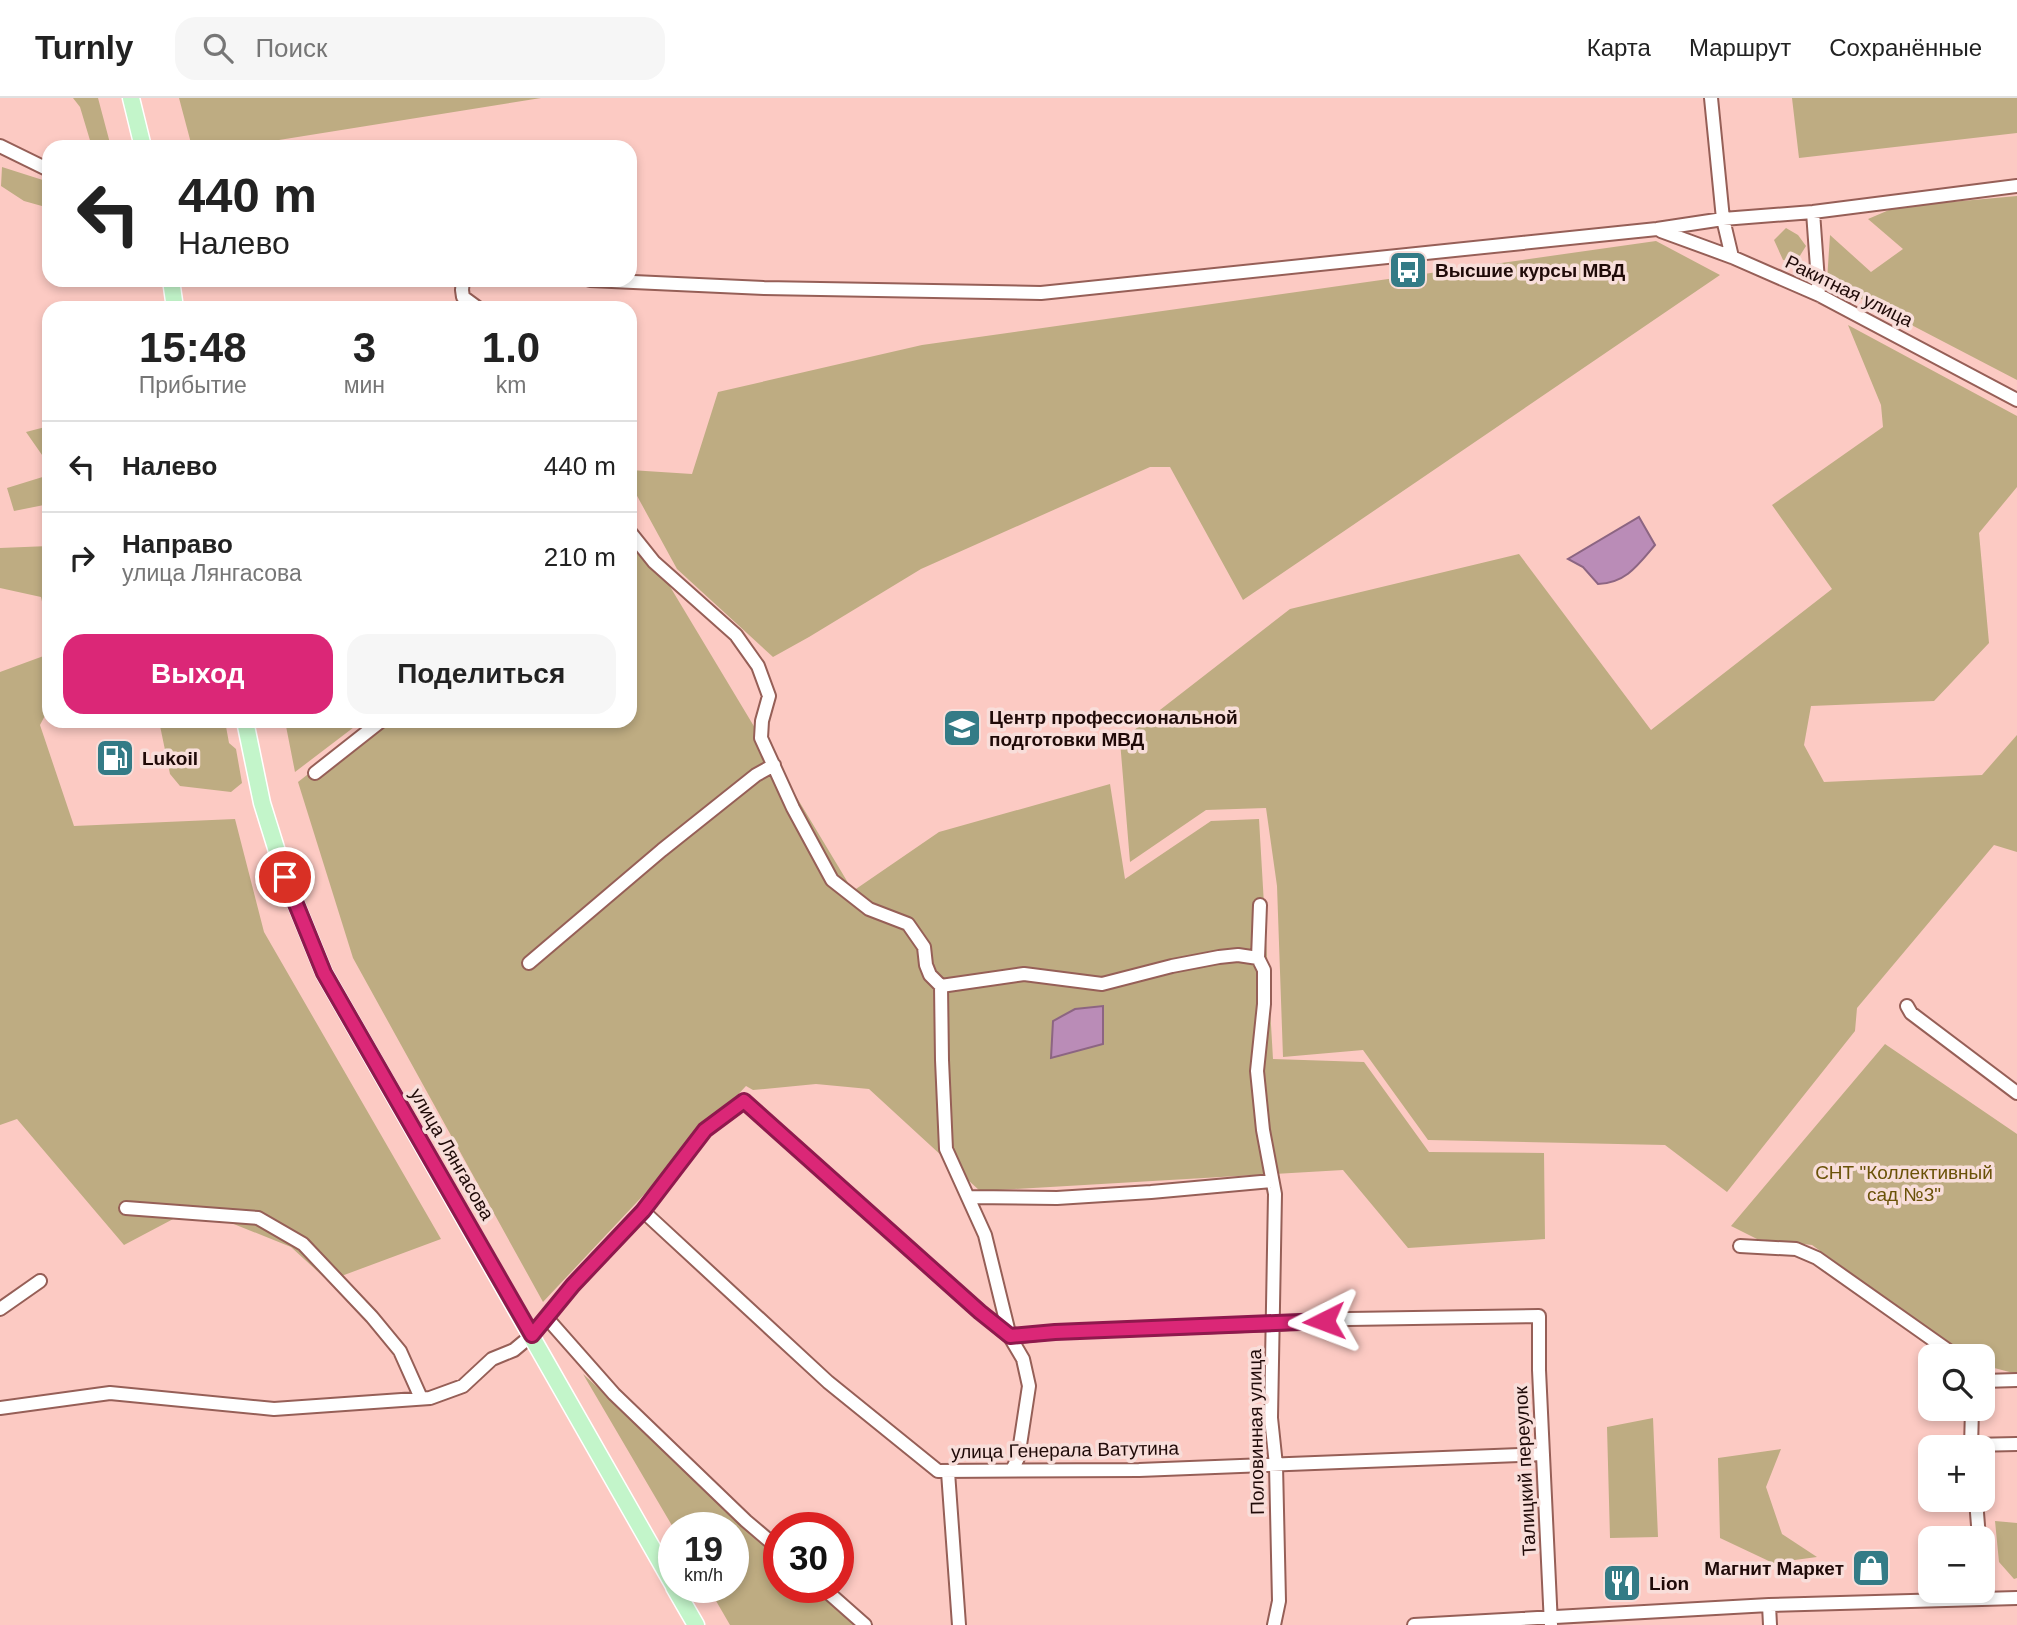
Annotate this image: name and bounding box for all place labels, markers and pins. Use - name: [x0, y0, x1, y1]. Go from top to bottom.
- bus stop icon: Высшие курсы МВД: [1387, 249, 1429, 291]
- place label: Высшие курсы МВД: [1435, 260, 1626, 281]
- school or university icon: Центр профессиональной подготовки МВД: [941, 707, 983, 749]
- place label: Центр профессиональной подготовки МВД: [989, 707, 1238, 750]
- fuel station icon: Lukoil: [94, 737, 136, 779]
- place label: Lukoil: [142, 748, 198, 769]
- pin: [255, 847, 315, 907]
- shop icon: Магнит Маркет: [1850, 1547, 1892, 1589]
- place label: Магнит Маркет: [1704, 1558, 1844, 1579]
- restaurant icon: Lion: [1601, 1562, 1643, 1604]
- place label: Lion: [1649, 1573, 1689, 1594]

